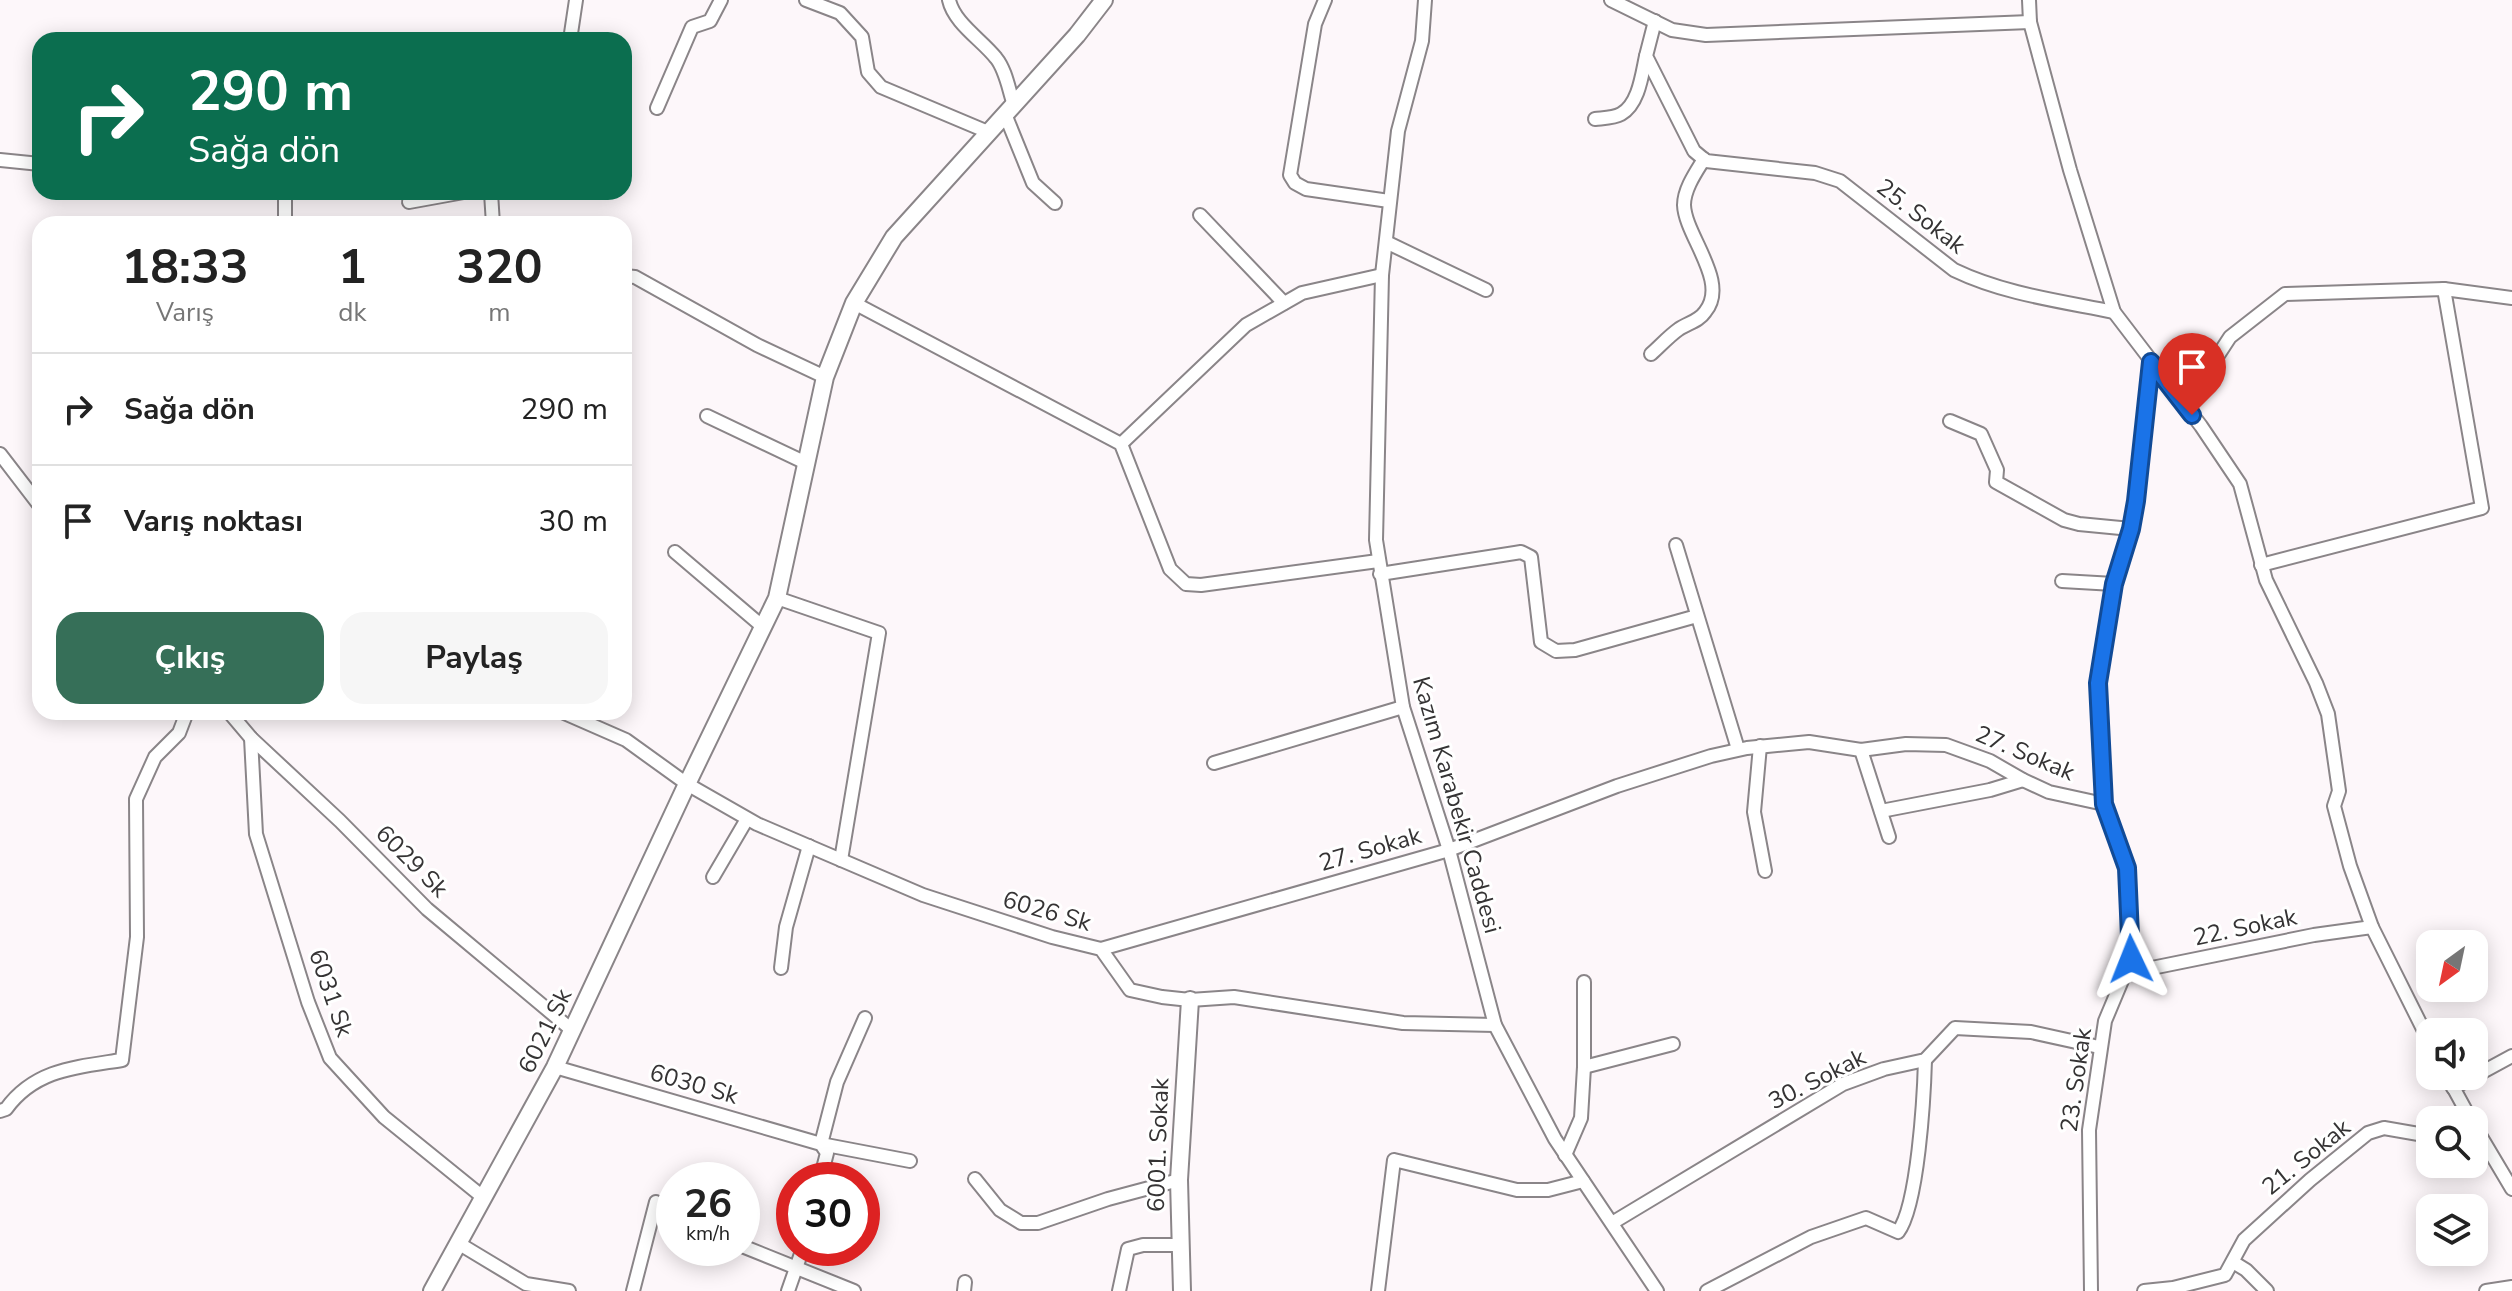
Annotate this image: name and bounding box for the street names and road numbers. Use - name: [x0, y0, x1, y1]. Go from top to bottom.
- street label: 25. Sokak: [1870, 171, 1973, 262]
- street label: Kazım Karabekir Caddesi: [1405, 673, 1509, 937]
- street label: 27. Sokak: [1970, 718, 2081, 789]
- street label: 6029 Sk: [369, 818, 456, 905]
- street label: 27. Sokak: [1315, 819, 1426, 879]
- street label: 6026 Sk: [999, 883, 1096, 939]
- street label: 22. Sokak: [2190, 900, 2301, 954]
- street label: 6031 Sk: [301, 945, 361, 1042]
- street label: 6021 Sk: [511, 982, 580, 1079]
- street label: 23. Sokak: [2053, 1025, 2099, 1134]
- street label: 30. Sokak: [1763, 1040, 1872, 1117]
- street label: 6030 Sk: [646, 1056, 743, 1112]
- street label: 6001. Sokak: [1140, 1077, 1176, 1212]
- street label: 21. Sokak: [2255, 1111, 2358, 1203]

